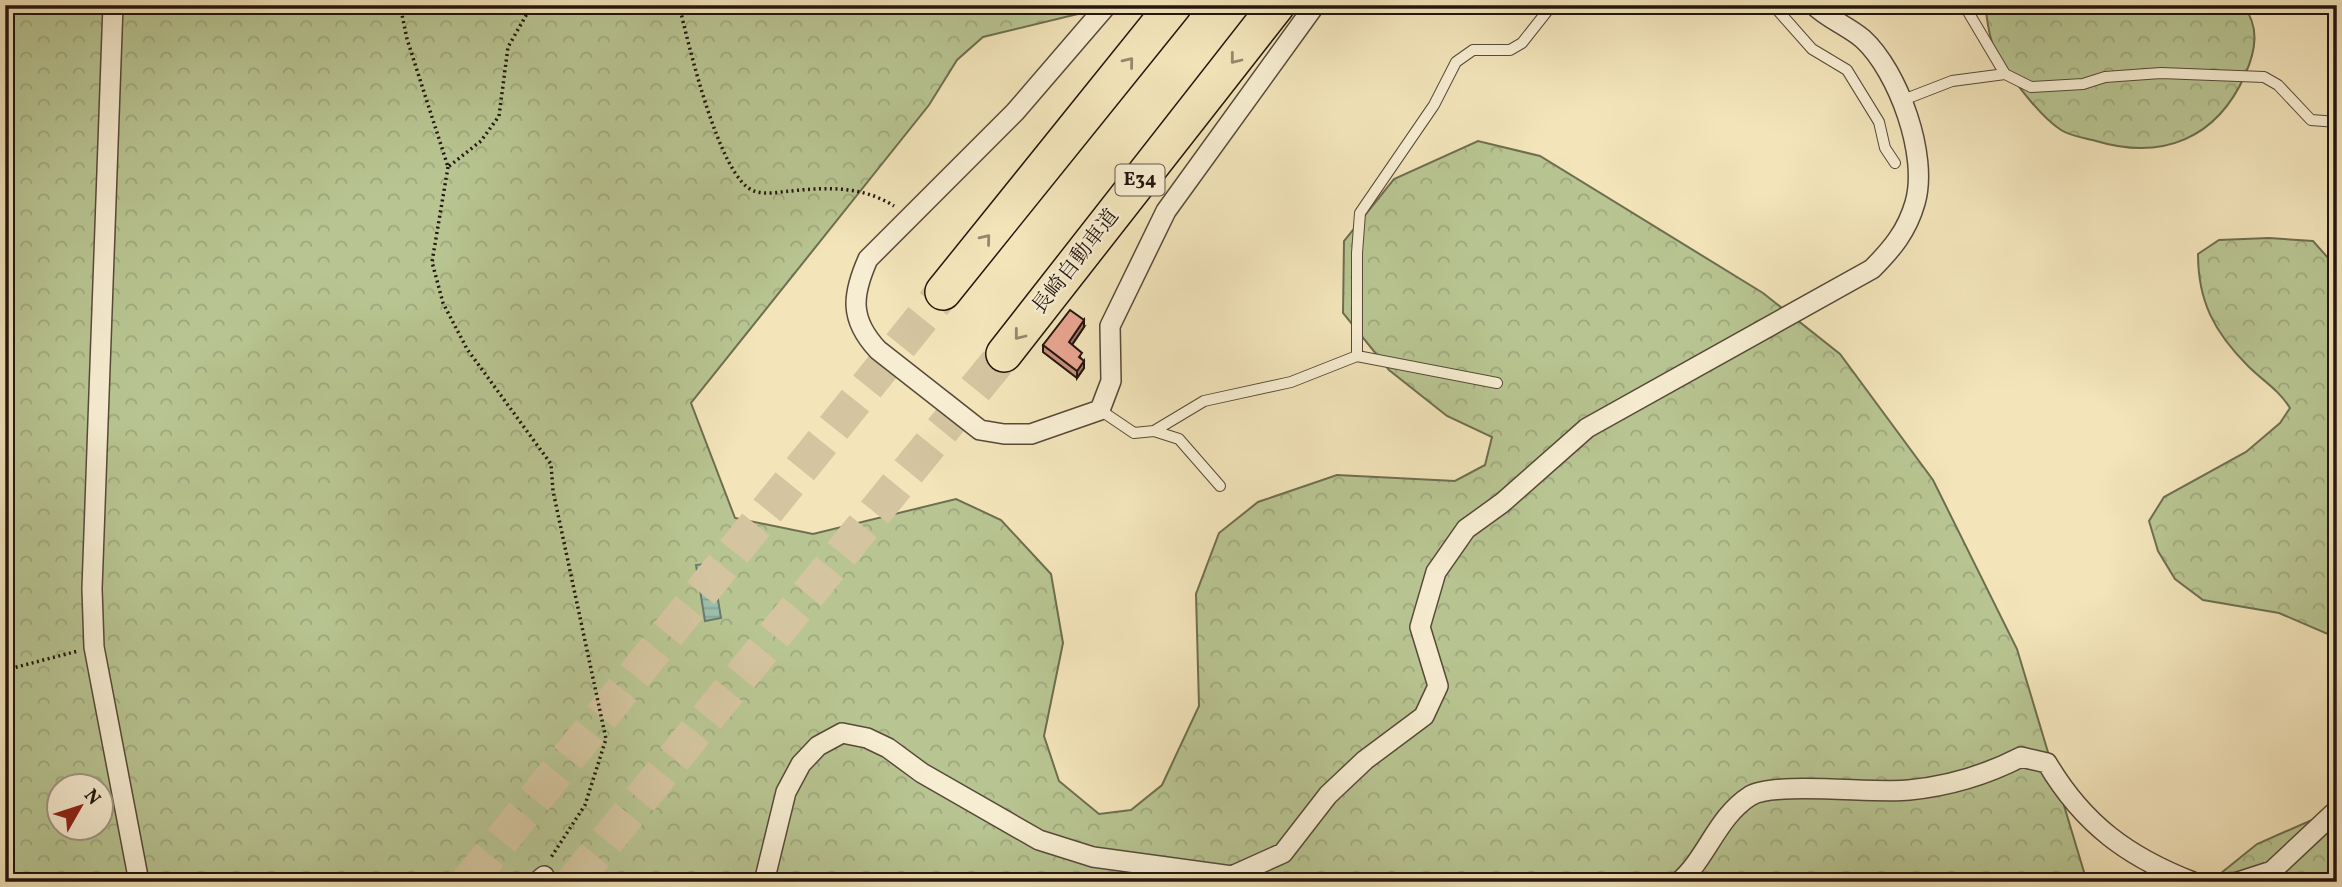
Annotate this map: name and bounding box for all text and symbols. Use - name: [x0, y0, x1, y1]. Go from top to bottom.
- one-way arrow: [1230, 51, 1243, 64]
- one-way arrow: [1120, 57, 1133, 69]
- road number: E34: [1116, 164, 1164, 196]
- street label: 長崎自動車道: [1026, 203, 1126, 321]
- one-way arrow: [978, 234, 990, 247]
- one-way arrow: [1015, 326, 1027, 339]
- north arrow: [46, 772, 116, 842]
- text: N: [77, 784, 106, 811]

